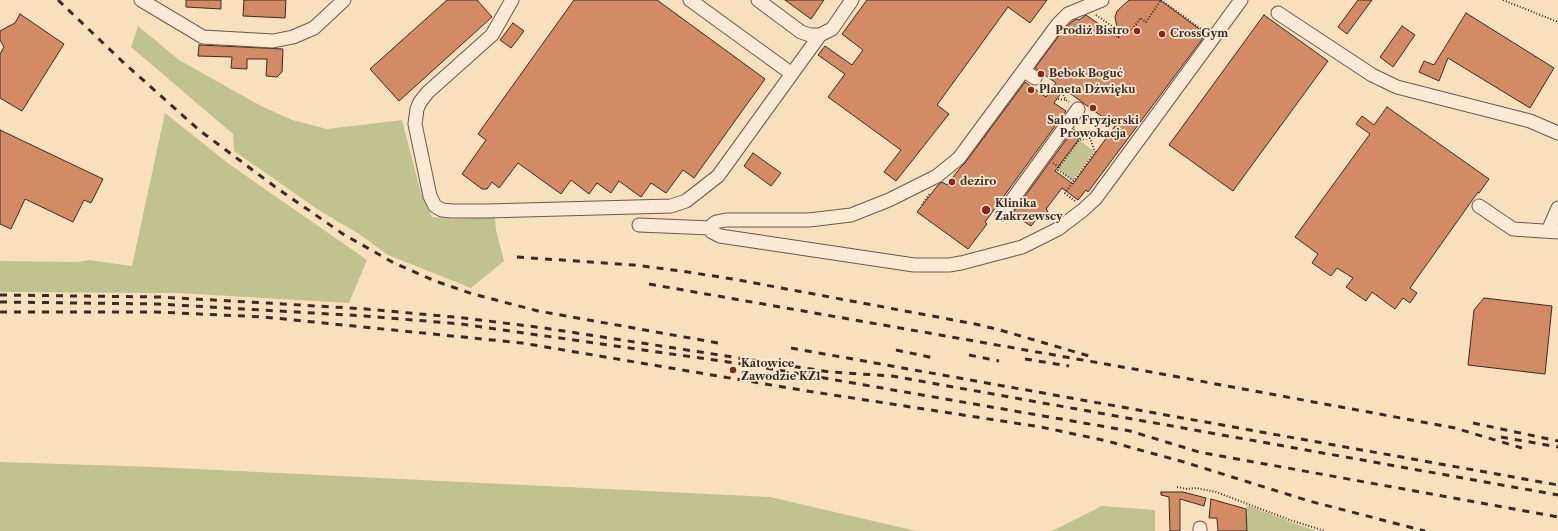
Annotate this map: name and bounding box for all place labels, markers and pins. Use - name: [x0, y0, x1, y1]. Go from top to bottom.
- place label: Prodiż Bistro: [1055, 24, 1129, 38]
- marker: Prodiż Bistro: [1132, 26, 1142, 36]
- place label: CrossGym: [1170, 27, 1228, 41]
- marker: CrossGym: [1157, 29, 1167, 39]
- place label: Bebok Boguć: [1049, 67, 1123, 81]
- marker: Bebok Boguć: [1036, 69, 1046, 79]
- place label: Planeta Dźwięku: [1039, 83, 1136, 97]
- marker: Planeta Dźwięku: [1026, 85, 1036, 95]
- marker: Salon Fryzjerski Prowokacja: [1088, 103, 1098, 113]
- place label: Salon Fryzjerski Prowokacja: [1047, 114, 1139, 140]
- place label: deziro: [960, 175, 996, 189]
- marker: deziro: [947, 177, 957, 187]
- place label: Klinika Zakrzewscy: [995, 197, 1063, 223]
- marker: Klinika Zakrzewscy: [980, 204, 992, 216]
- place label: Katowice Zawodzie KZ1: [741, 357, 821, 383]
- marker: Katowice Zawodzie KZ1: [728, 365, 738, 375]

